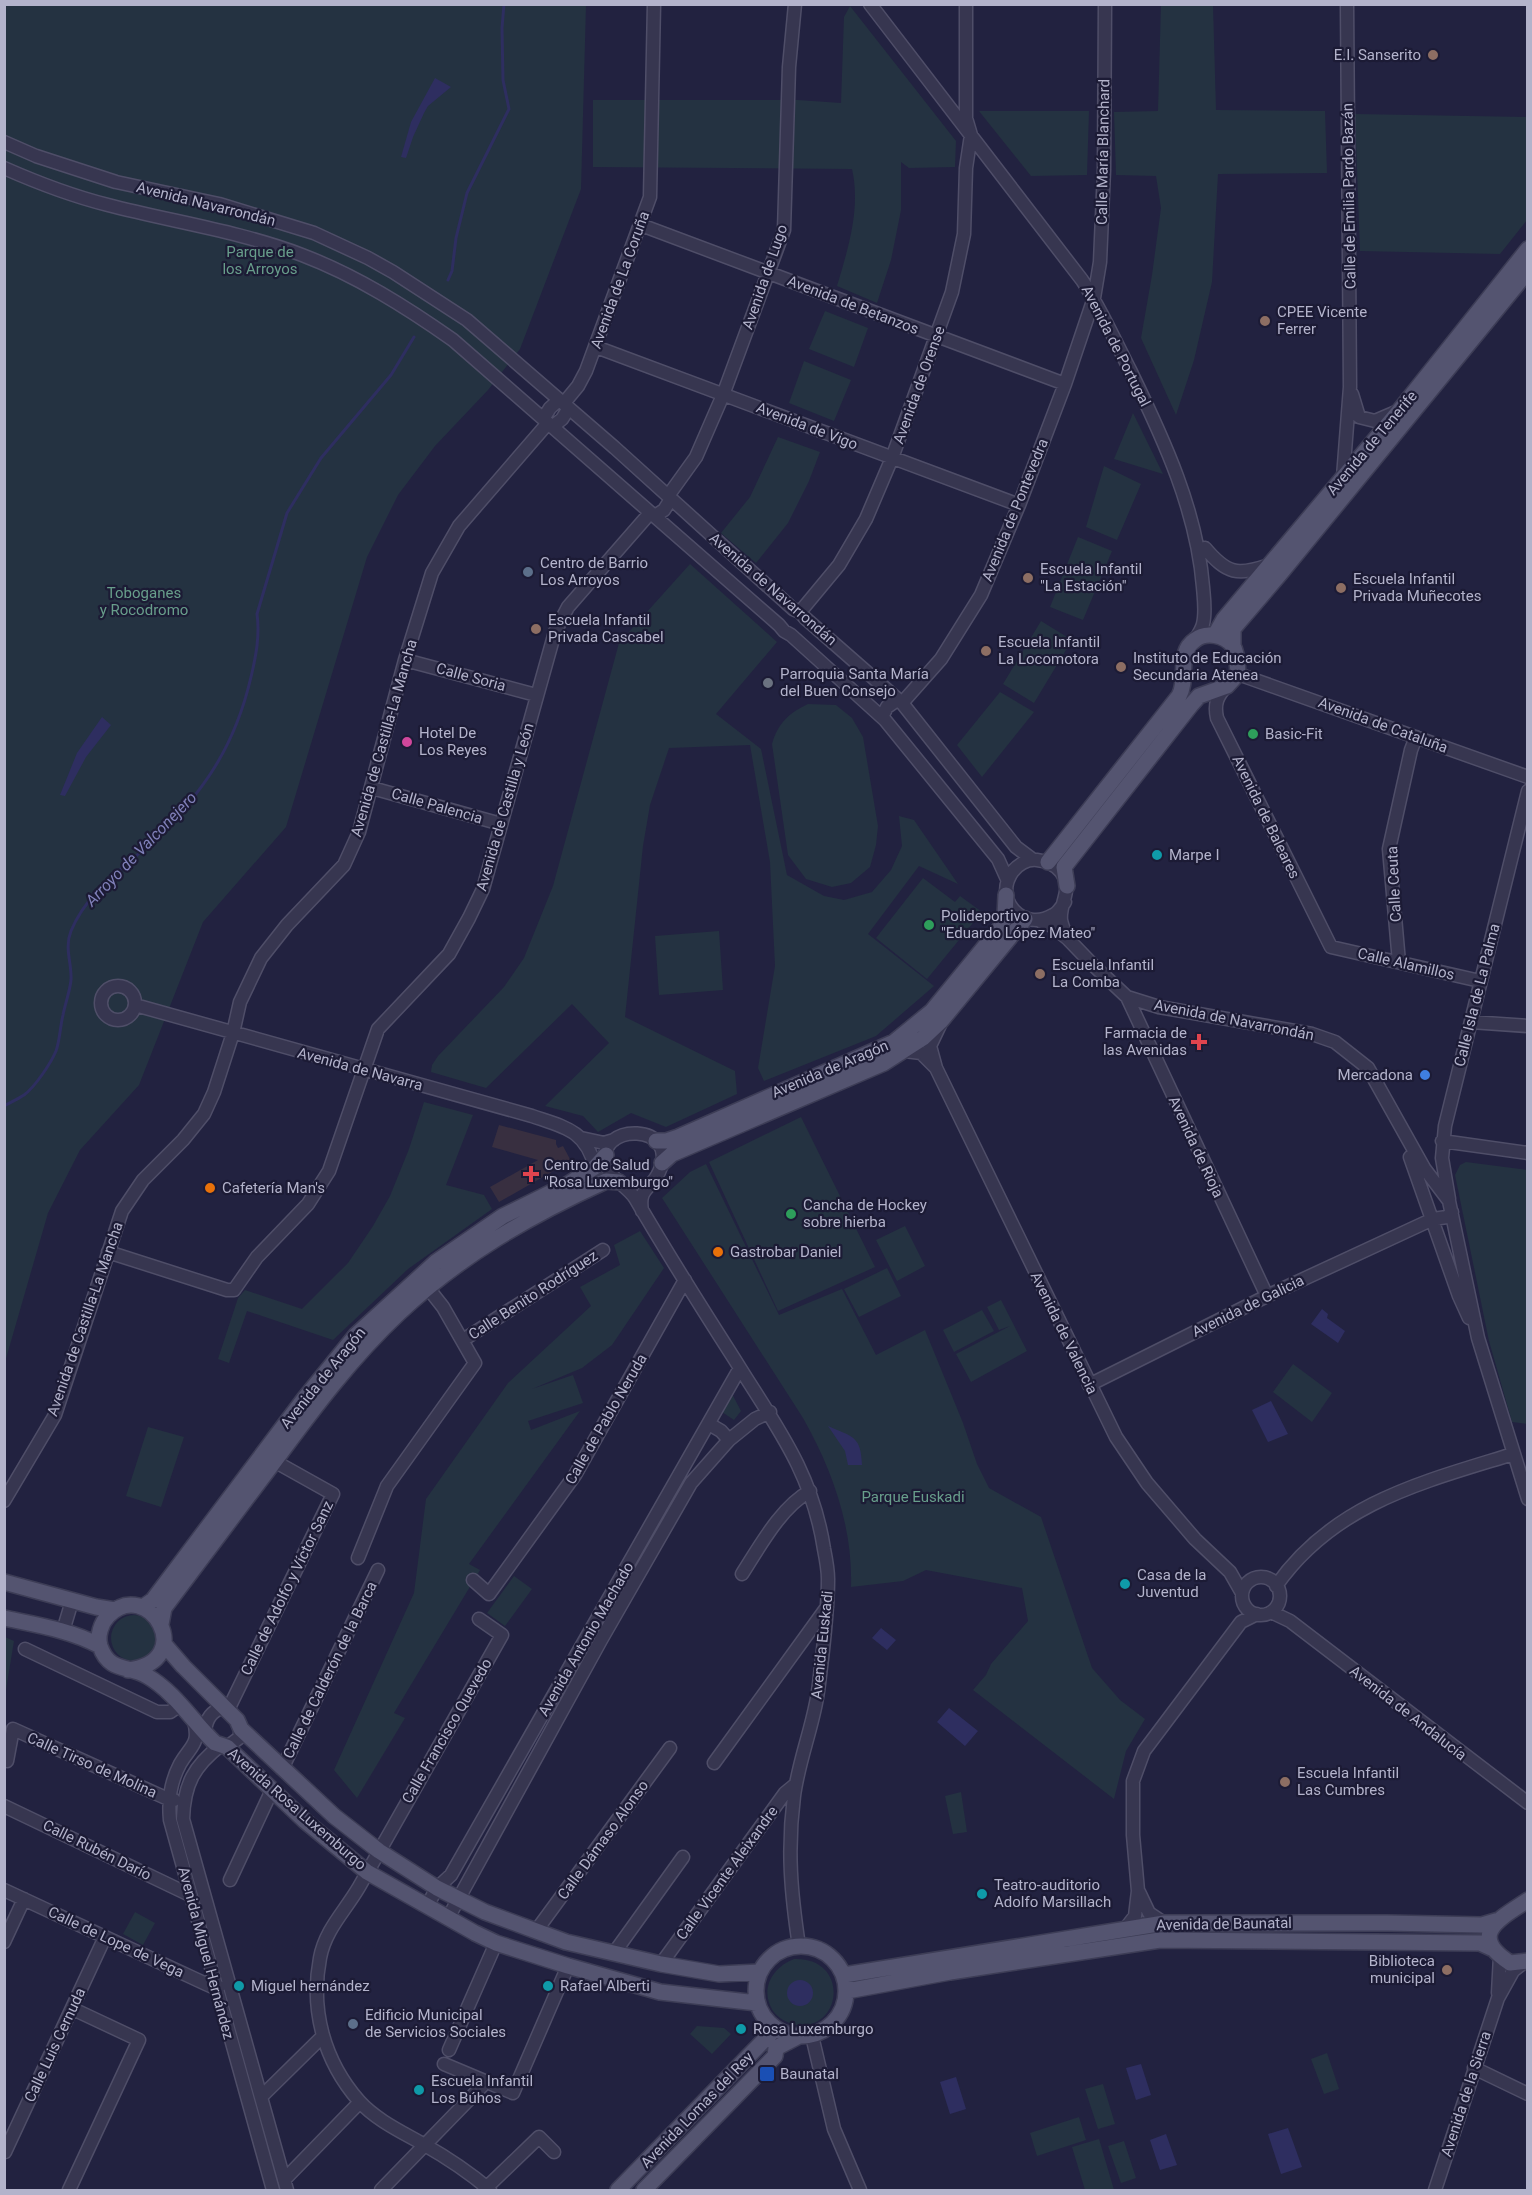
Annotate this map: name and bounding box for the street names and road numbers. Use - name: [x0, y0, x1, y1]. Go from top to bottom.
- street label: Calle María Blanchard: [1093, 79, 1113, 225]
- street label: Calle de Emilia Pardo Bazán: [1338, 103, 1360, 289]
- street label: Avenida Navarrondán: [135, 178, 277, 230]
- street label: Avenida de La Coruña: [587, 209, 653, 351]
- street label: Avenida de Lugo: [739, 222, 791, 332]
- street label: Avenida de Betanzos: [785, 272, 921, 338]
- street label: Avenida de Portugal: [1078, 282, 1154, 410]
- street label: Avenida de Orense: [889, 324, 949, 446]
- street label: Avenida de Tenerife: [1323, 387, 1421, 499]
- street label: Avenida de Vigo: [754, 398, 860, 454]
- street label: Avenida de Pontevedra: [978, 436, 1052, 584]
- street label: Avenida de Navarrondán: [706, 529, 840, 649]
- street label: Avenida de Castilla-La Mancha: [347, 637, 421, 839]
- street label: Calle Soria: [434, 659, 508, 695]
- street label: Avenida de Cataluña: [1316, 693, 1450, 757]
- street label: Avenida de Castilla y León: [472, 721, 538, 893]
- street label: Avenida de Baleares: [1228, 752, 1304, 882]
- street label: Calle Palencia: [389, 784, 485, 828]
- street label: Calle Ceuta: [1383, 846, 1405, 922]
- street label: Calle Isla de La Palma: [1451, 922, 1503, 1068]
- street label: Calle Alamillos: [1356, 944, 1456, 984]
- street label: Avenida de Navarrondán: [1152, 996, 1316, 1044]
- street label: Avenida de Aragón: [769, 1036, 891, 1102]
- street label: Avenida de Navarra: [295, 1044, 425, 1094]
- street label: Avenida de Rioja: [1165, 1093, 1227, 1201]
- street label: Avenida de Castilla-La Mancha: [43, 1219, 127, 1419]
- street label: Calle Benito Rodríguez: [465, 1247, 601, 1343]
- street label: Avenida de Valencia: [1027, 1269, 1101, 1397]
- street label: Avenida de Galicia: [1189, 1271, 1307, 1341]
- street label: Avenida de Aragón: [277, 1324, 369, 1432]
- street label: Calle de Pablo Neruda: [561, 1351, 651, 1487]
- street label: Calle de Adolfo y Víctor Sanz: [237, 1498, 337, 1678]
- street label: Avenida Antonio Machado: [534, 1559, 638, 1719]
- street label: Calle de Calderón de la Barca: [279, 1579, 381, 1761]
- street label: Avenida Euskadi: [807, 1590, 837, 1700]
- street label: Calle Francisco Quevedo: [398, 1655, 496, 1807]
- street label: Avenida de Andalucía: [1346, 1662, 1470, 1764]
- street label: Calle Tirso de Molina: [24, 1728, 160, 1802]
- street label: Avenida Rosa Luxemburgo: [224, 1744, 370, 1874]
- street label: Calle Dámaso Alonso: [554, 1777, 652, 1903]
- street label: Calle Vicente Aleixandre: [672, 1803, 782, 1943]
- street label: Calle Rubén Darío: [40, 1816, 154, 1884]
- street label: Avenida Miguel Hernández: [174, 1865, 238, 2041]
- street label: Calle de Lope de Vega: [45, 1903, 187, 1981]
- street label: Avenida de Baunatal: [1156, 1914, 1292, 1934]
- street label: Calle Luis Cernuda: [21, 1985, 89, 2105]
- street label: Avenida de la Sierra: [1437, 2029, 1495, 2159]
- street label: Avenida Lomas del Rey: [637, 2048, 757, 2172]

